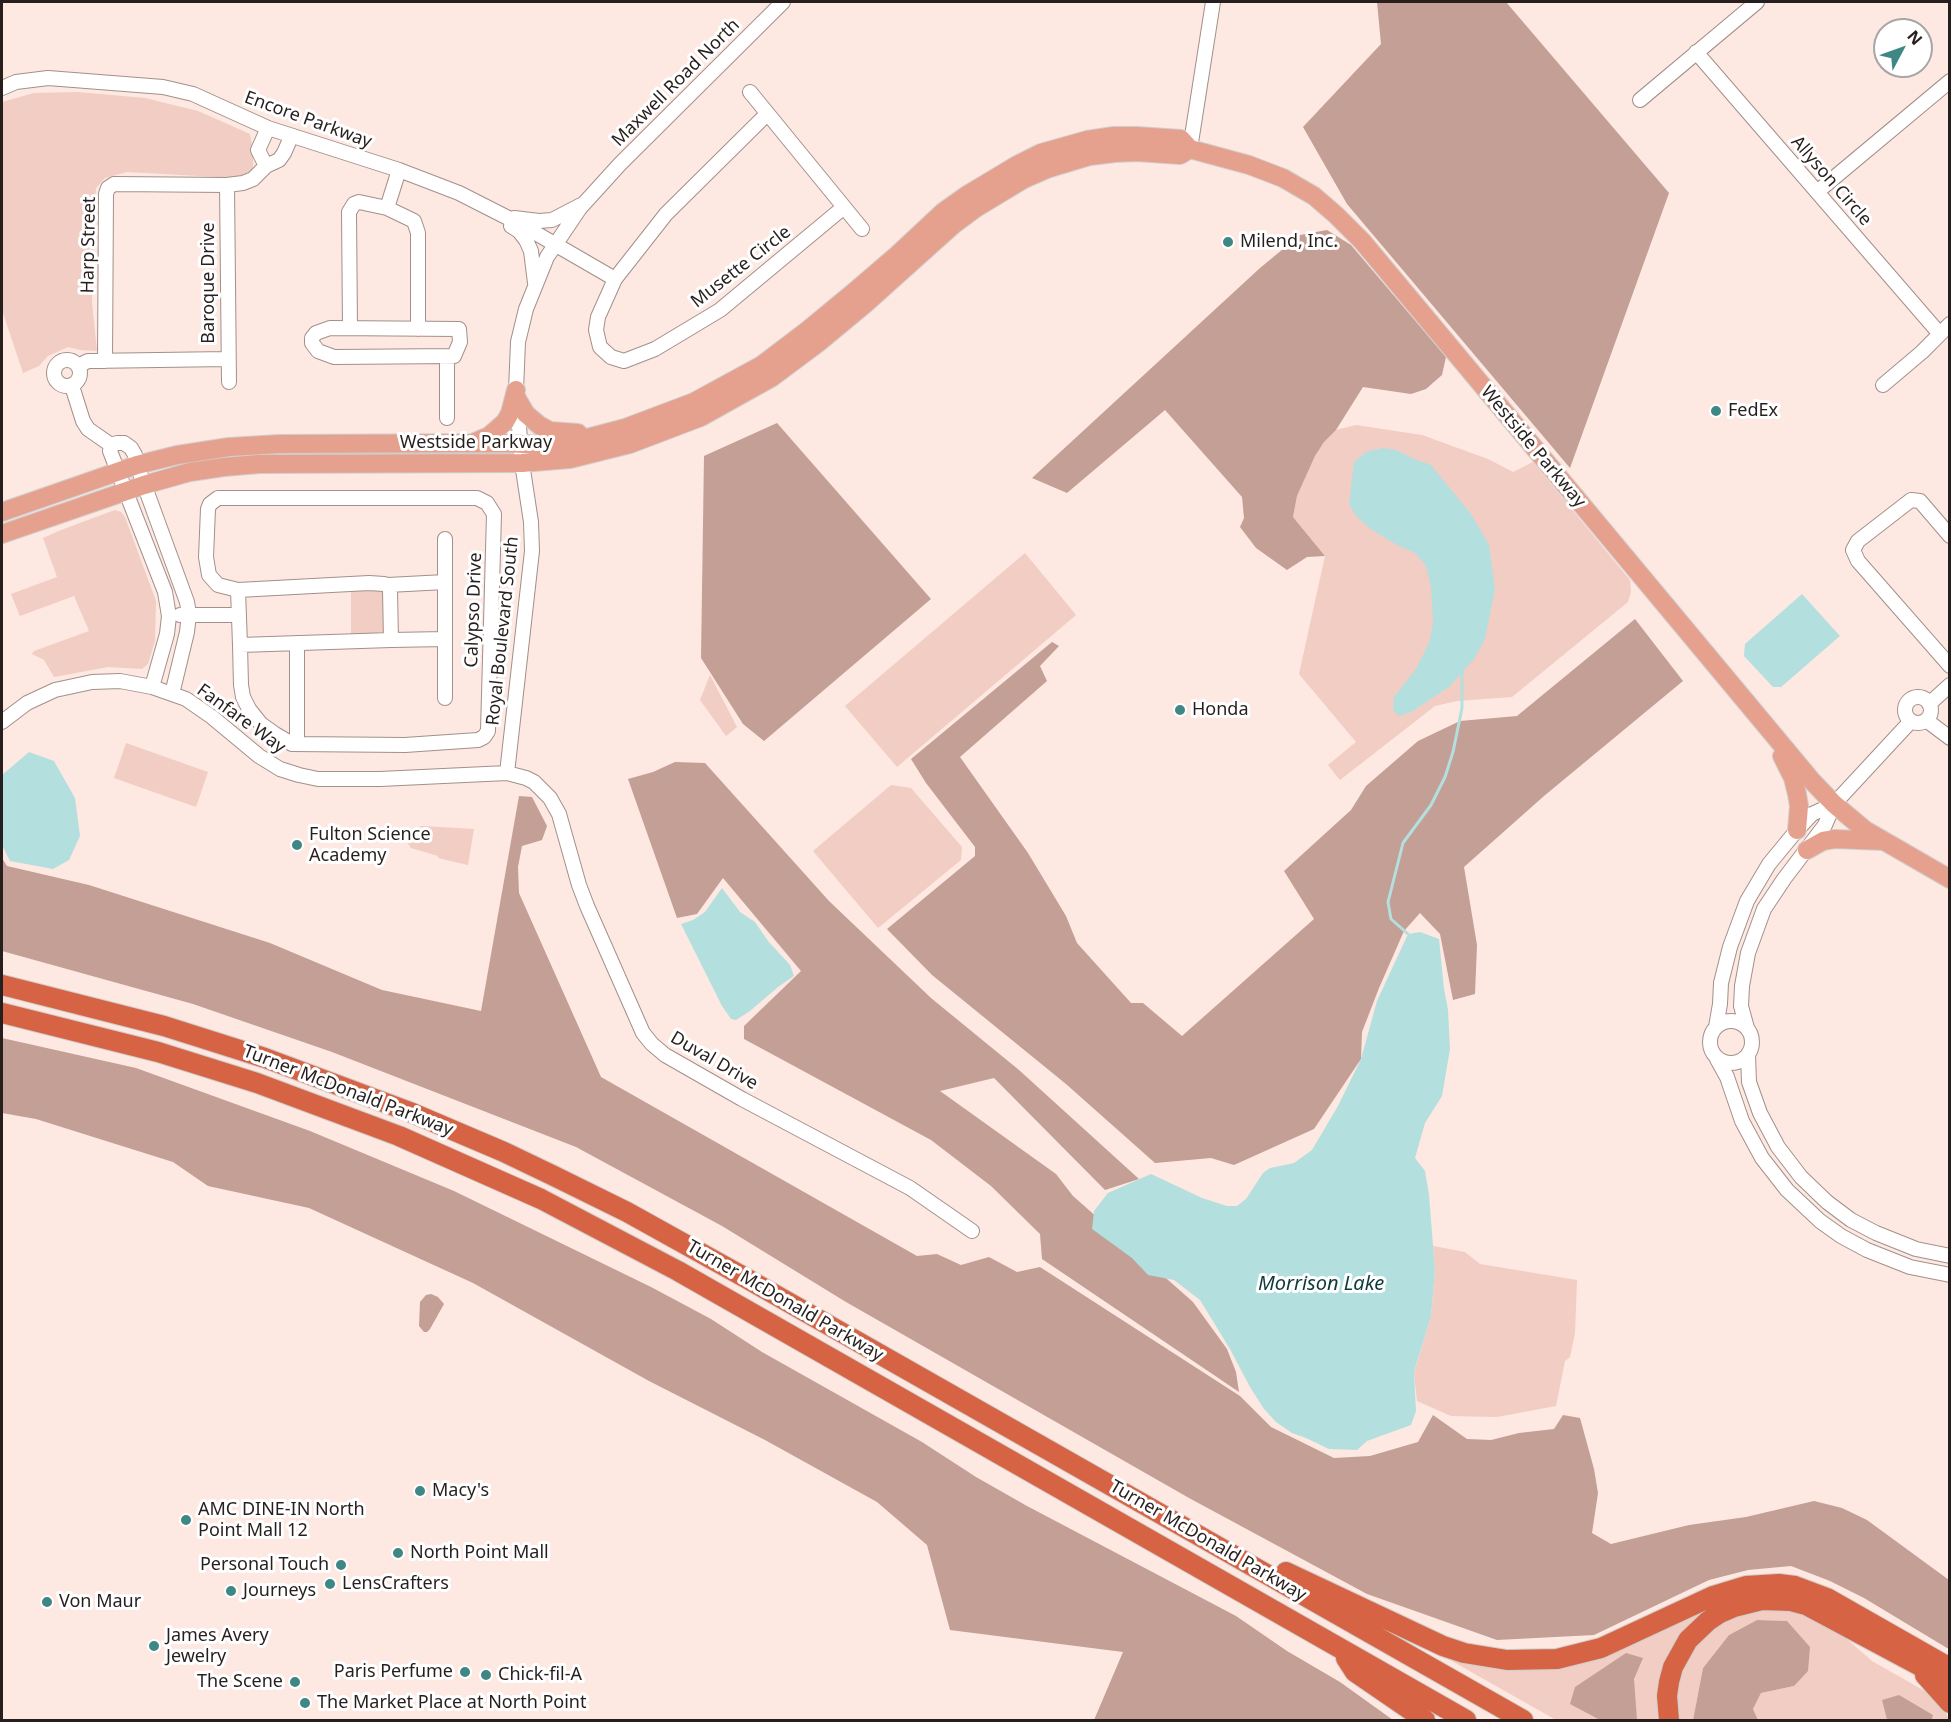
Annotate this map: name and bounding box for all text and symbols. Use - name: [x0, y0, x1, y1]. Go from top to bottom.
- street label: Maxwell Road North: [608, 15, 744, 151]
- north arrow: [1873, 18, 1933, 78]
- text: N: [1902, 25, 1928, 50]
- street label: Encore Parkway: [241, 87, 375, 153]
- street label: Allyson Circle: [1786, 132, 1876, 230]
- street label: Harp Street: [77, 196, 101, 294]
- street label: Musette Circle: [687, 221, 795, 313]
- street label: Baroque Drive: [198, 222, 220, 344]
- place label: Milend, Inc.: [1240, 231, 1338, 253]
- marker: Milend, Inc.: [1221, 235, 1235, 249]
- street label: Westside Parkway: [1476, 382, 1590, 512]
- place label: FedEx: [1728, 400, 1778, 422]
- marker: FedEx: [1709, 404, 1723, 418]
- street label: Westside Parkway: [400, 432, 552, 454]
- street label: Royal Boulevard South: [482, 535, 524, 727]
- street label: Calypso Drive: [461, 552, 487, 668]
- street label: Fanfare Way: [192, 680, 290, 758]
- place label: Honda: [1192, 699, 1249, 721]
- marker: Honda: [1173, 703, 1187, 717]
- place label: Fulton Science Academy: [309, 824, 431, 866]
- marker: Fulton Science Academy: [290, 838, 304, 852]
- street label: Duval Drive: [666, 1027, 762, 1095]
- street label: Turner McDonald Parkway: [240, 1041, 456, 1141]
- street label: Turner McDonald Parkway: [683, 1236, 887, 1366]
- water label: Morrison Lake: [1258, 1272, 1384, 1296]
- street label: Turner McDonald Parkway: [1106, 1476, 1310, 1606]
- place label: Macy's: [432, 1480, 489, 1502]
- marker: Macy's: [413, 1484, 427, 1498]
- place label: AMC DINE-IN North Point Mall 12: [198, 1499, 365, 1541]
- marker: AMC DINE-IN North Point Mall 12: [179, 1513, 193, 1527]
- place label: North Point Mall: [410, 1542, 549, 1564]
- marker: North Point Mall: [391, 1546, 405, 1560]
- place label: Personal Touch: [200, 1554, 329, 1576]
- marker: Personal Touch: [334, 1558, 348, 1572]
- place label: LensCrafters: [342, 1573, 449, 1595]
- marker: LensCrafters: [323, 1577, 337, 1591]
- place label: Journeys: [243, 1580, 316, 1602]
- marker: Journeys: [224, 1584, 238, 1598]
- place label: Von Maur: [59, 1591, 141, 1613]
- marker: Von Maur: [40, 1595, 54, 1609]
- place label: James Avery Jewelry: [166, 1625, 269, 1668]
- marker: James Avery Jewelry: [147, 1639, 161, 1653]
- place label: Paris Perfume: [334, 1661, 453, 1683]
- place label: Chick-fil-A: [498, 1664, 582, 1686]
- marker: Paris Perfume: [458, 1665, 472, 1679]
- marker: Chick-fil-A: [479, 1668, 493, 1682]
- place label: The Scene: [197, 1671, 283, 1693]
- marker: The Scene: [288, 1675, 302, 1689]
- place label: The Market Place at North Point: [317, 1692, 586, 1714]
- marker: The Market Place at North Point: [298, 1696, 312, 1710]

